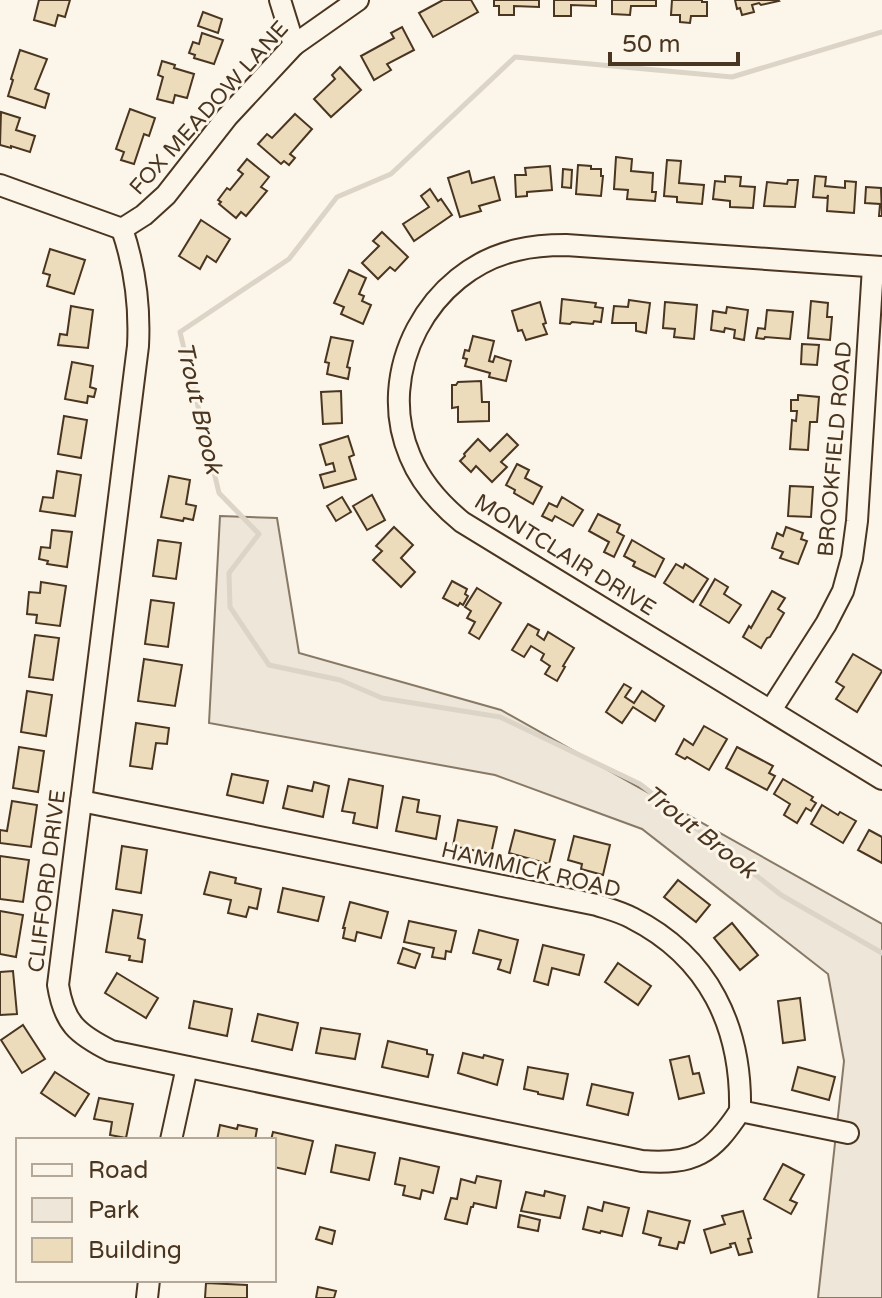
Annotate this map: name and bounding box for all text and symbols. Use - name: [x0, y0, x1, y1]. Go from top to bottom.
- street label: FOX MEADOW LANE: [124, 16, 294, 200]
- scale bar: [610, 16, 738, 66]
- text: 50 m: [622, 30, 680, 59]
- water label: Trout Brook: [170, 339, 229, 479]
- street label: BROOKFIELD ROAD: [813, 340, 857, 558]
- street label: MONTCLAIR DRIVE: [469, 489, 661, 621]
- water label: Trout Brook: [638, 779, 763, 886]
- street label: CLIFFORD DRIVE: [23, 788, 71, 974]
- street label: HAMMICK ROAD: [439, 837, 623, 903]
- legend: [16, 1138, 276, 1282]
- text: Road: [88, 1156, 148, 1185]
- text: Park: [88, 1196, 139, 1225]
- text: Building: [88, 1236, 182, 1265]

